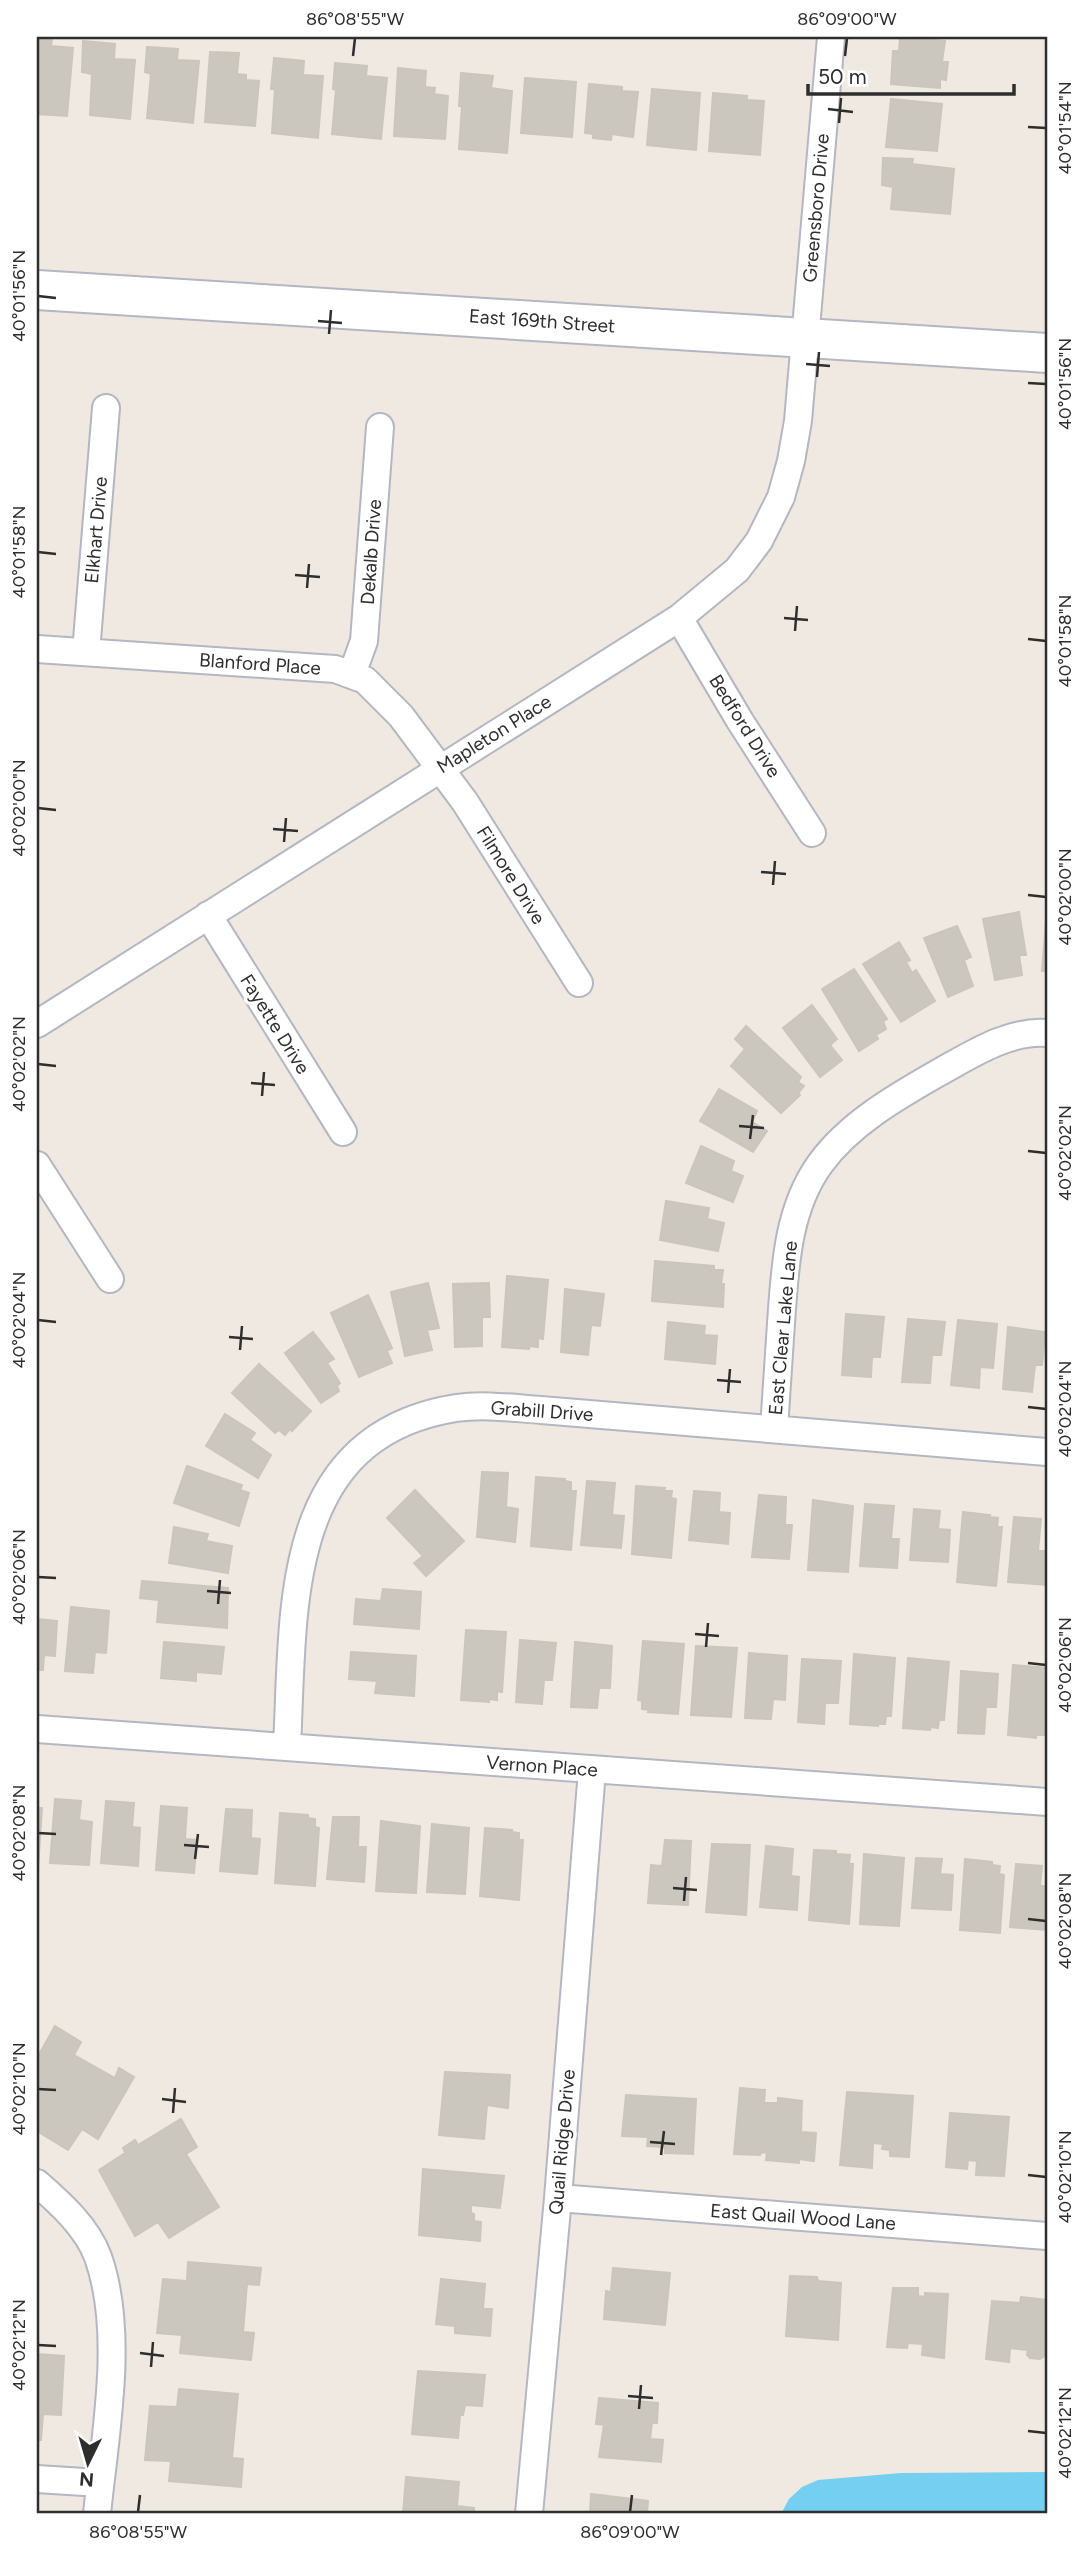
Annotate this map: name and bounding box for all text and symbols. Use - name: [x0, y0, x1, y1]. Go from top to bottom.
- text: 86°08'55"W: [306, 8, 405, 30]
- text: 86°09'00"W: [797, 8, 897, 30]
- scale bar: [808, 52, 1014, 96]
- text: 50 m: [818, 64, 867, 89]
- text: 40°01'54"N: [1054, 81, 1076, 175]
- street label: Greensboro Drive: [798, 133, 834, 283]
- text: 40°01'56"N: [8, 250, 30, 342]
- street label: East 169th Street: [468, 304, 616, 338]
- text: 40°01'56"N: [1054, 338, 1076, 430]
- street label: Elkhart Drive: [80, 476, 112, 584]
- street label: Dekalb Drive: [356, 498, 386, 606]
- text: 40°01'58"N: [8, 505, 30, 599]
- text: 40°01'58"N: [1054, 594, 1076, 688]
- street label: Blanford Place: [198, 648, 322, 680]
- street label: Bedford Drive: [704, 670, 786, 782]
- street label: Mapleton Place: [433, 690, 555, 778]
- text: 40°02'00"N: [8, 759, 30, 857]
- street label: Filmore Drive: [472, 822, 550, 928]
- text: 40°02'00"N: [1054, 848, 1076, 946]
- street label: Fayette Drive: [235, 970, 315, 1078]
- text: 40°02'02"N: [8, 1016, 30, 1112]
- text: 40°02'02"N: [1054, 1105, 1076, 1201]
- street label: East Clear Lake Lane: [764, 1240, 802, 1416]
- text: 40°02'04"N: [8, 1272, 30, 1368]
- text: 40°02'04"N: [1054, 1361, 1076, 1457]
- street label: Grabill Drive: [490, 1396, 594, 1426]
- text: 40°02'06"N: [8, 1529, 30, 1625]
- text: 40°02'06"N: [1054, 1617, 1076, 1713]
- street label: Vernon Place: [486, 1751, 598, 1781]
- text: 40°02'08"N: [8, 1785, 30, 1881]
- text: 40°02'08"N: [1054, 1873, 1076, 1969]
- text: 40°02'10"N: [8, 2042, 30, 2136]
- street label: Quail Ridge Drive: [544, 2068, 580, 2216]
- text: 40°02'10"N: [1054, 2130, 1076, 2224]
- street label: East Quail Wood Lane: [709, 2199, 897, 2235]
- text: 40°02'12"N: [8, 2299, 30, 2391]
- text: 40°02'12"N: [1054, 2387, 1076, 2479]
- north arrow: [52, 2428, 122, 2498]
- text: N: [78, 2467, 95, 2492]
- text: 86°08'55"W: [89, 2521, 188, 2543]
- text: 86°09'00"W: [580, 2521, 680, 2543]

